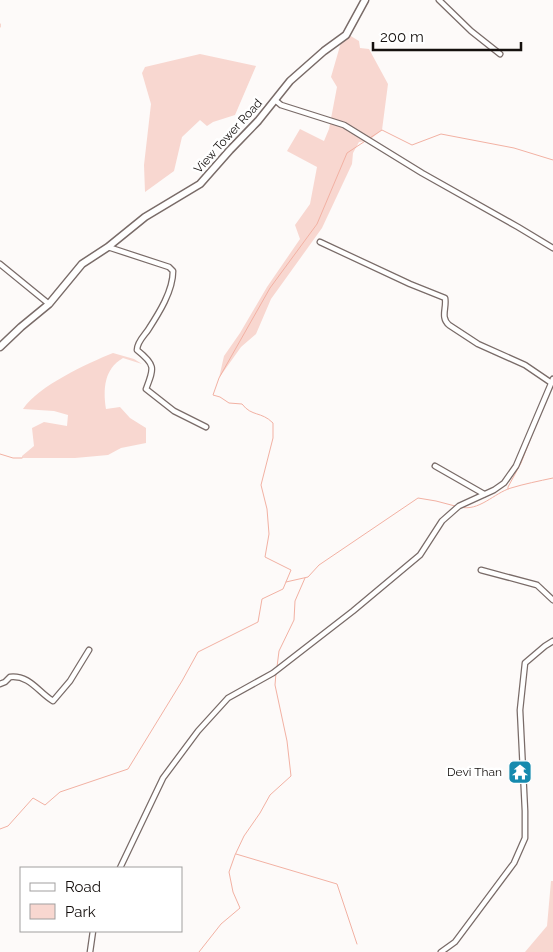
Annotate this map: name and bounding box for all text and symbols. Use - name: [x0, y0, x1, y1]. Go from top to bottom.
- scale bar: [373, 20, 520, 52]
- text: 200 m: [380, 28, 424, 46]
- street label: View Tower Road: [191, 96, 265, 176]
- temple icon: Devi Than: [507, 759, 533, 785]
- place label: Devi Than: [447, 765, 502, 779]
- legend: [20, 867, 182, 932]
- text: Road: [65, 878, 101, 896]
- text: Park: [65, 903, 96, 921]

